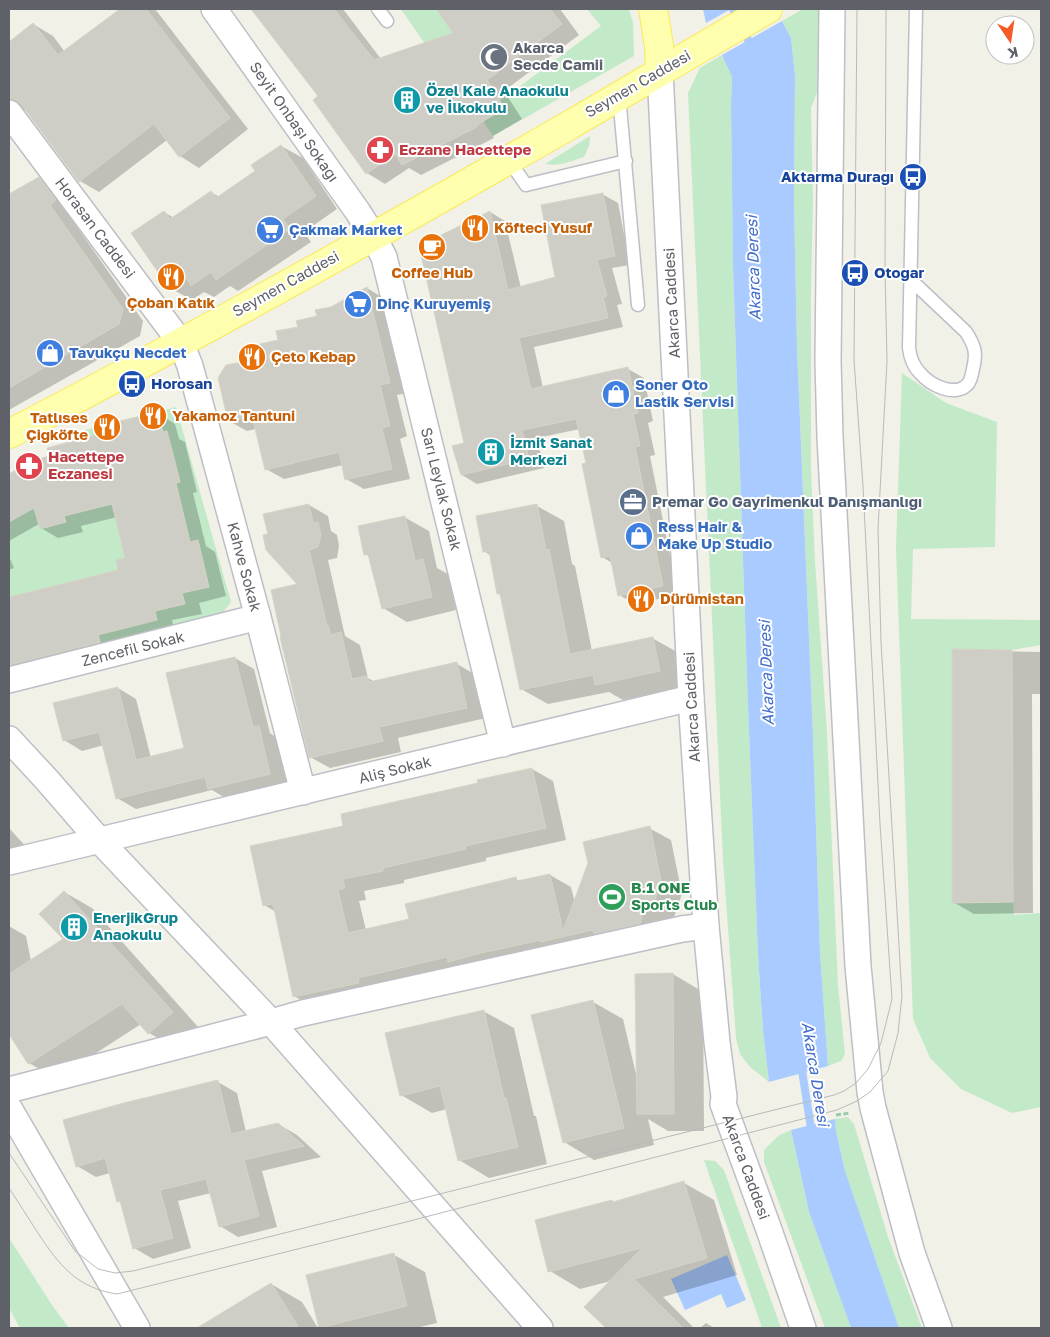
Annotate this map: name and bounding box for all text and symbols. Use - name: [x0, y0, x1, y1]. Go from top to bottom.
- north arrow: [985, 15, 1035, 65]
- place label: Akarca Secde Camii: [513, 38, 603, 73]
- mosque icon: Akarca Secde Camii: [479, 42, 509, 72]
- text: K: [1006, 44, 1020, 63]
- street label: Seymen Caddesi: [581, 46, 694, 121]
- street label: Seyit Onbaşı Sokağı: [247, 58, 343, 185]
- place label: Özel Kale Anaokulu ve İlkokulu: [426, 81, 569, 116]
- building icon: Özel Kale Anaokulu ve İlkokulu: [392, 85, 422, 115]
- pharmacy icon: Eczane Hacettepe: [365, 135, 395, 165]
- place label: Eczane Hacettepe: [399, 140, 531, 158]
- bus stop icon: Aktarma Durağı: [898, 162, 928, 192]
- place label: Aktarma Durağı: [781, 167, 894, 185]
- street label: Horasan Caddesi: [52, 173, 140, 281]
- restaurant icon: Köfteci Yusuf: [460, 213, 490, 243]
- water label: Akarca Deresi: [741, 213, 765, 321]
- supermarket icon: Çakmak Market: [255, 215, 285, 245]
- place label: Köfteci Yusuf: [494, 218, 593, 236]
- place label: Çakmak Market: [289, 220, 402, 238]
- cafe icon: Coffee Hub: [417, 232, 447, 262]
- street label: Seymen Caddesi: [229, 246, 342, 320]
- street label: Akarca Caddesi: [659, 247, 683, 359]
- bus stop icon: Otogar: [840, 258, 870, 288]
- restaurant icon: Çoban Katık: [156, 262, 186, 292]
- place label: Coffee Hub: [391, 263, 473, 281]
- place label: Otogar: [874, 263, 924, 281]
- supermarket icon: Dinç Kuruyemiş: [343, 289, 373, 319]
- place label: Çoban Katık: [127, 293, 216, 311]
- place label: Dinç Kuruyemiş: [377, 294, 491, 312]
- shop icon: Tavukçu Necdet: [35, 338, 65, 368]
- restaurant icon: Çeto Kebap: [237, 342, 267, 372]
- place label: Tavukçu Necdet: [69, 343, 187, 361]
- place label: Çeto Kebap: [271, 347, 356, 365]
- bus stop icon: Horosan: [117, 369, 147, 399]
- place label: Horosan: [151, 374, 212, 392]
- place label: Soner Oto Lastik Servisi: [635, 375, 734, 410]
- shop icon: Soner Oto Lastik Servisi: [601, 379, 631, 409]
- restaurant icon: Yakamoz Tantuni: [138, 401, 168, 431]
- place label: Yakamoz Tantuni: [172, 406, 295, 424]
- place label: Tatlıses Çiğköfte: [26, 408, 88, 443]
- restaurant icon: Tatlıses Çiğköfte: [92, 412, 122, 442]
- street label: Sarı Leylak Sokak: [418, 425, 466, 553]
- place label: İzmit Sanat Merkezi: [510, 433, 592, 468]
- building icon: İzmit Sanat Merkezi: [476, 437, 506, 467]
- place label: Hacettepe Eczanesi: [48, 447, 124, 482]
- pharmacy icon: Hacettepe Eczanesi: [14, 451, 44, 481]
- office icon: Premar Go Gayrimenkul Danışmanlığı: [618, 487, 648, 517]
- place label: Premar Go Gayrimenkul Danışmanlığı: [652, 492, 922, 510]
- place label: Ress Hair & Make Up Studio: [658, 517, 772, 552]
- street label: Kahve Sokak: [224, 520, 266, 614]
- shop icon: Ress Hair & Make Up Studio: [624, 521, 654, 551]
- restaurant icon: Dürümistan: [626, 584, 656, 614]
- place label: Dürümistan: [660, 589, 744, 607]
- water label: Akarca Deresi: [754, 618, 778, 726]
- street label: Zencefil Sokak: [80, 626, 187, 669]
- street label: Akarca Caddesi: [679, 651, 703, 763]
- street label: Aliş Sokak: [357, 751, 433, 787]
- place label: B.1 ONE Sports Club: [631, 878, 717, 913]
- sports icon: B.1 ONE Sports Club: [597, 882, 627, 912]
- place label: EnerjikGrup Anaokulu: [93, 908, 178, 943]
- building icon: EnerjikGrup Anaokulu: [59, 912, 89, 942]
- water label: Akarca Deresi: [798, 1021, 834, 1129]
- street label: Akarca Caddesi: [720, 1112, 774, 1222]

